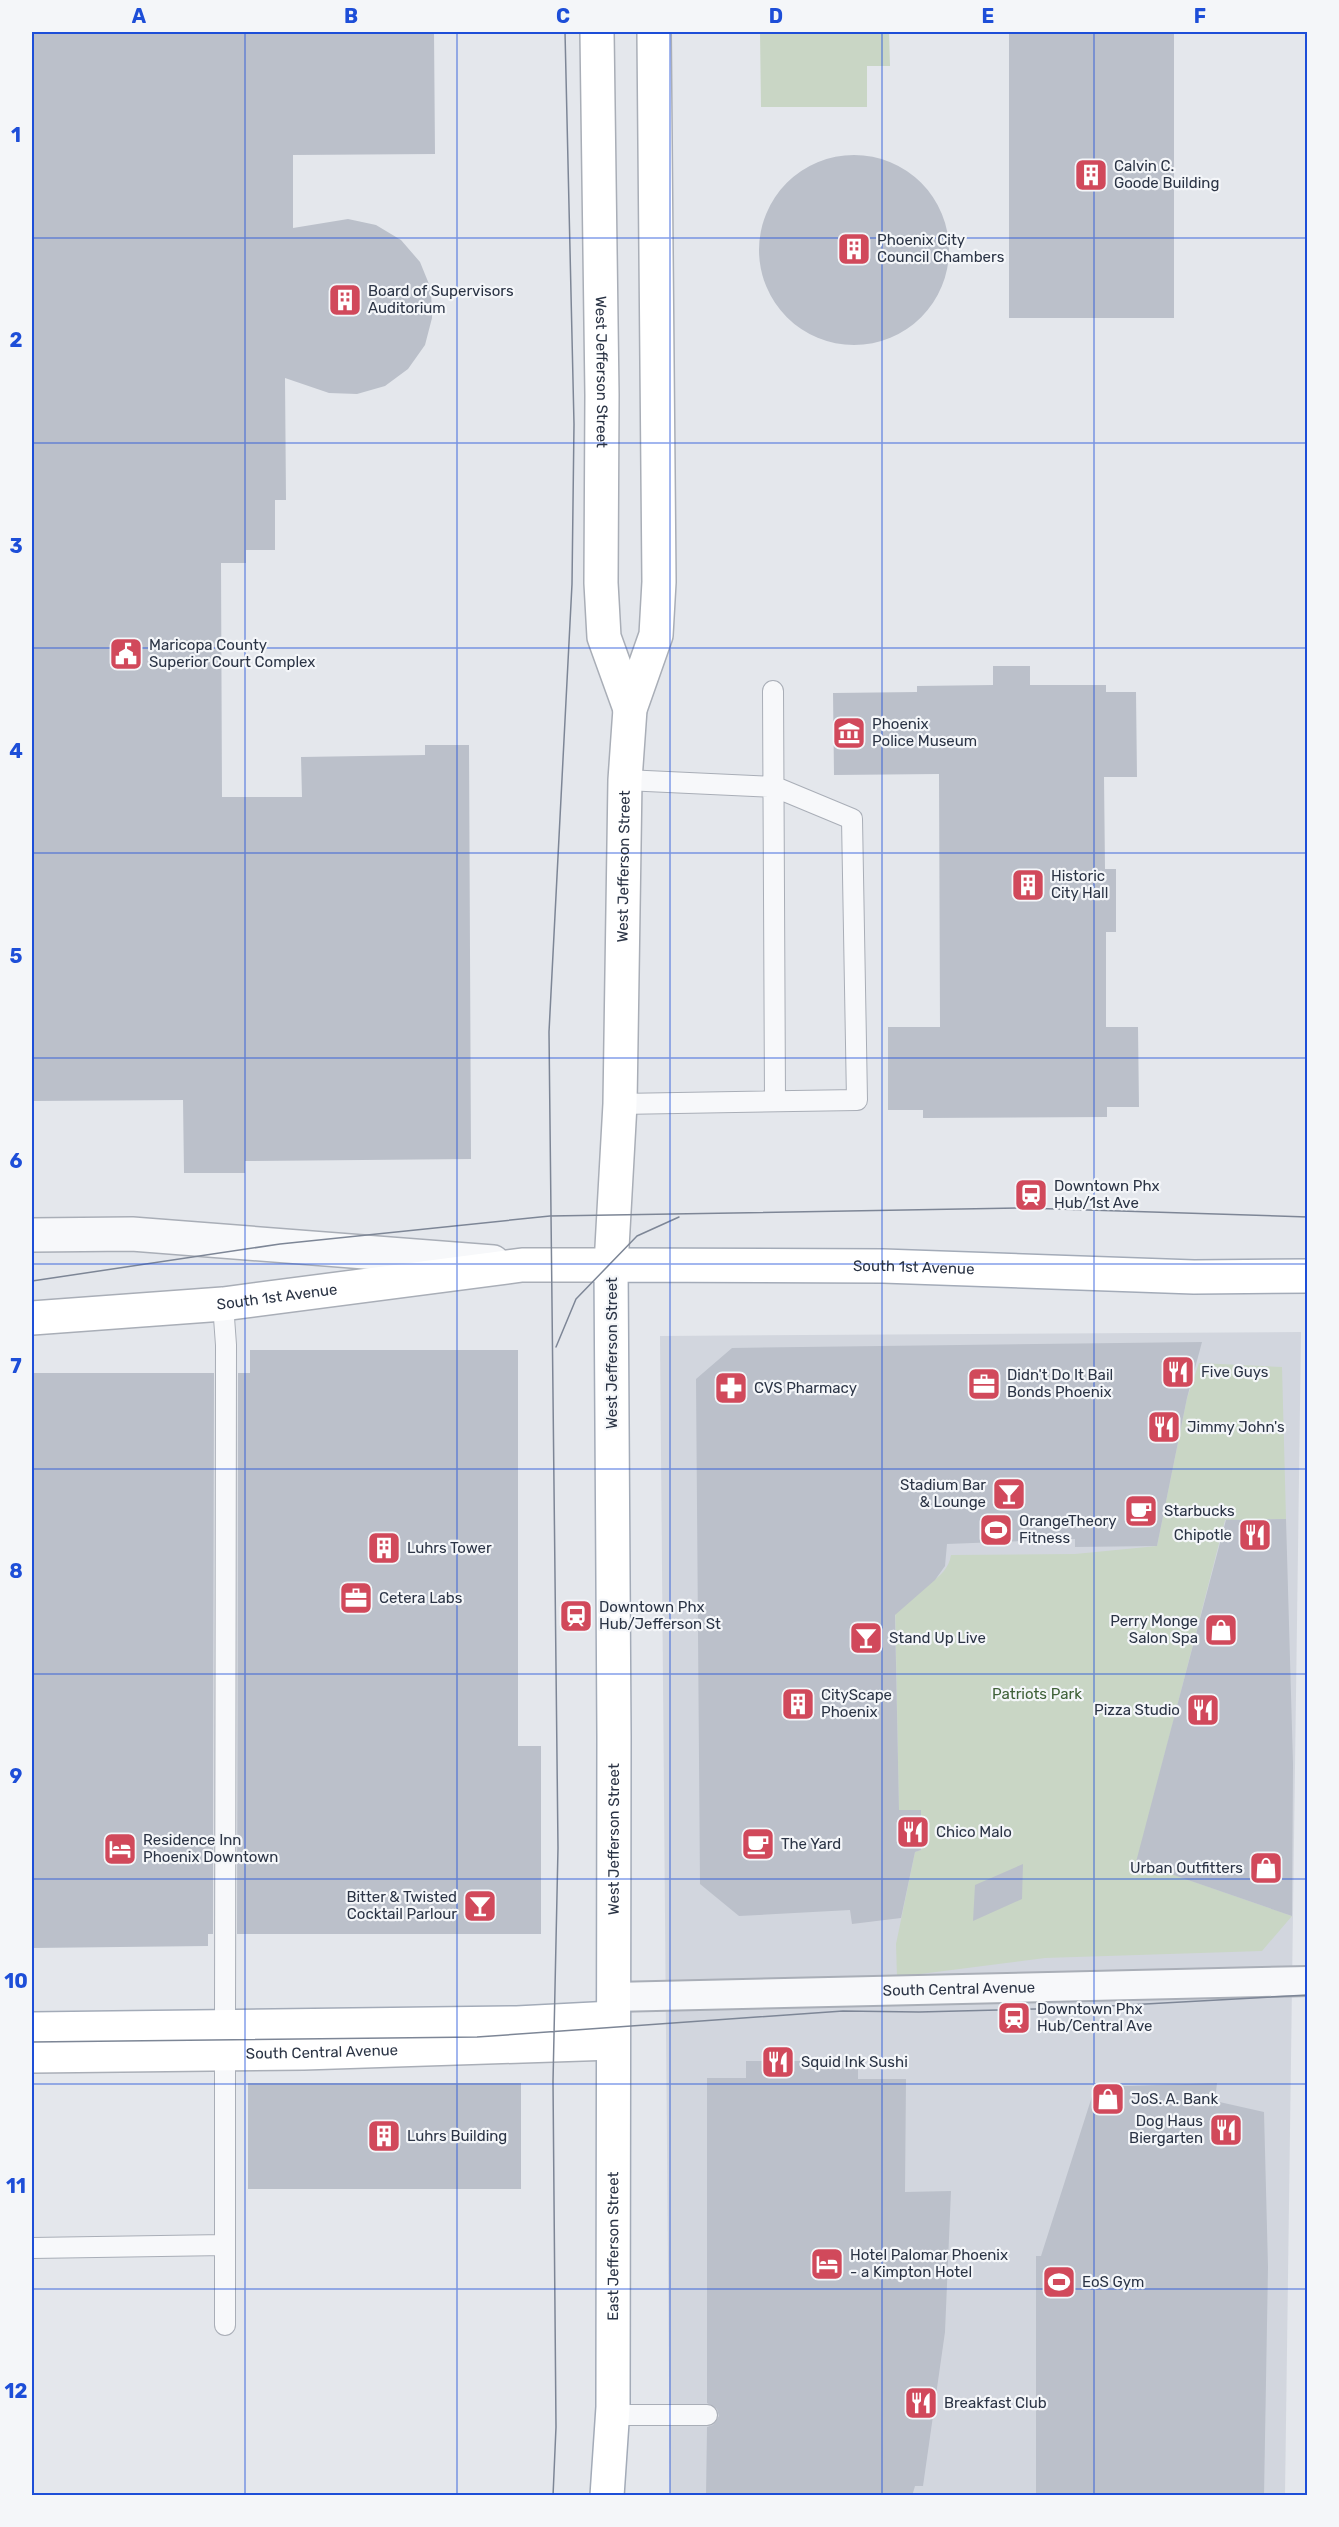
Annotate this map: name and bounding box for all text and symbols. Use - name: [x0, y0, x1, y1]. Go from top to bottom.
- text: A: [132, 4, 147, 28]
- text: B: [344, 4, 358, 28]
- text: C: [556, 4, 570, 28]
- text: D: [769, 4, 783, 28]
- text: E: [982, 4, 994, 28]
- text: F: [1194, 4, 1206, 28]
- text: 1: [11, 123, 21, 147]
- building icon: Calvin C. Goode Building: [1073, 157, 1109, 193]
- place label: Calvin C. Goode Building: [1114, 157, 1219, 192]
- building icon: Phoenix City Council Chambers: [836, 231, 872, 267]
- place label: Phoenix City Council Chambers: [877, 231, 1005, 266]
- building icon: Board of Supervisors Auditorium: [327, 282, 363, 318]
- place label: Board of Supervisors Auditorium: [368, 282, 514, 317]
- street label: West Jefferson Street: [592, 296, 611, 448]
- text: 2: [10, 328, 23, 352]
- text: 3: [9, 534, 23, 558]
- public building icon: Maricopa County Superior Court Complex: [108, 636, 144, 672]
- place label: Maricopa County Superior Court Complex: [149, 636, 315, 671]
- museum icon: Phoenix Police Museum: [831, 715, 867, 751]
- place label: Phoenix Police Museum: [872, 715, 977, 750]
- text: 4: [9, 739, 23, 763]
- street label: West Jefferson Street: [613, 790, 634, 942]
- building icon: Historic City Hall: [1010, 867, 1046, 903]
- place label: Historic City Hall: [1051, 867, 1108, 902]
- text: 5: [10, 944, 23, 968]
- text: 6: [9, 1149, 23, 1173]
- station icon: Downtown Phx Hub/1st Ave: [1013, 1177, 1049, 1213]
- place label: Downtown Phx Hub/1st Ave: [1054, 1177, 1160, 1212]
- street label: South 1st Avenue: [853, 1257, 975, 1278]
- street label: West Jefferson Street: [603, 1277, 621, 1429]
- street label: South 1st Avenue: [216, 1280, 338, 1313]
- text: 7: [10, 1354, 22, 1378]
- restaurant icon: Five Guys: [1160, 1354, 1196, 1390]
- place label: Five Guys: [1201, 1363, 1269, 1381]
- office icon: Didn't Do It Bail Bonds Phoenix: [966, 1366, 1002, 1402]
- place label: Didn't Do It Bail Bonds Phoenix: [1007, 1366, 1113, 1401]
- pharmacy icon: CVS Pharmacy: [713, 1370, 749, 1406]
- place label: CVS Pharmacy: [754, 1379, 857, 1397]
- restaurant icon: Jimmy John's: [1146, 1409, 1182, 1445]
- place label: Jimmy John's: [1187, 1418, 1285, 1436]
- place label: Stadium Bar & Lounge: [900, 1476, 986, 1511]
- bar icon: Stadium Bar & Lounge: [991, 1476, 1027, 1512]
- cafe icon: Starbucks: [1123, 1493, 1159, 1529]
- place label: Starbucks: [1164, 1502, 1235, 1520]
- sports icon: OrangeTheory Fitness: [978, 1512, 1014, 1548]
- place label: OrangeTheory Fitness: [1019, 1512, 1117, 1547]
- restaurant icon: Chipotle: [1237, 1517, 1273, 1553]
- place label: Chipotle: [1174, 1526, 1232, 1544]
- building icon: Luhrs Tower: [366, 1530, 402, 1566]
- place label: Luhrs Tower: [407, 1539, 492, 1557]
- text: 8: [9, 1559, 23, 1583]
- office icon: Cetera Labs: [338, 1580, 374, 1616]
- place label: Cetera Labs: [379, 1589, 463, 1607]
- station icon: Downtown Phx Hub/Jefferson St: [558, 1598, 594, 1634]
- place label: Downtown Phx Hub/Jefferson St: [599, 1598, 721, 1633]
- place label: Perry Monge Salon Spa: [1110, 1612, 1198, 1647]
- shop icon: Perry Monge Salon Spa: [1203, 1612, 1239, 1648]
- bar icon: Stand Up Live: [848, 1620, 884, 1656]
- place label: Stand Up Live: [889, 1629, 986, 1647]
- park label: Patriots Park: [992, 1685, 1082, 1703]
- building icon: CityScape Phoenix: [780, 1686, 816, 1722]
- place label: CityScape Phoenix: [821, 1686, 892, 1721]
- restaurant icon: Pizza Studio: [1185, 1692, 1221, 1728]
- place label: Pizza Studio: [1094, 1701, 1180, 1719]
- street label: West Jefferson Street: [605, 1763, 623, 1915]
- text: 9: [10, 1764, 23, 1788]
- restaurant icon: Chico Malo: [895, 1814, 931, 1850]
- place label: Chico Malo: [936, 1823, 1012, 1841]
- cafe icon: The Yard: [740, 1826, 776, 1862]
- hotel icon: Residence Inn Phoenix Downtown: [102, 1831, 138, 1867]
- place label: Residence Inn Phoenix Downtown: [143, 1831, 278, 1866]
- place label: The Yard: [781, 1835, 841, 1853]
- shop icon: Urban Outfitters: [1248, 1850, 1284, 1886]
- place label: Urban Outfitters: [1130, 1859, 1243, 1877]
- place label: Bitter & Twisted Cocktail Parlour: [346, 1888, 457, 1923]
- bar icon: Bitter & Twisted Cocktail Parlour: [462, 1888, 498, 1924]
- text: 10: [4, 1969, 28, 1993]
- street label: South Central Avenue: [883, 1978, 1035, 2000]
- station icon: Downtown Phx Hub/Central Ave: [996, 2000, 1032, 2036]
- place label: Downtown Phx Hub/Central Ave: [1037, 2000, 1152, 2035]
- street label: South Central Avenue: [246, 2041, 398, 2063]
- restaurant icon: Squid Ink Sushi: [760, 2044, 796, 2080]
- place label: Squid Ink Sushi: [801, 2053, 908, 2071]
- shop icon: JoS. A. Bank: [1090, 2081, 1126, 2117]
- place label: JoS. A. Bank: [1131, 2090, 1218, 2108]
- place label: Dog Haus Biergarten: [1129, 2112, 1203, 2147]
- restaurant icon: Dog Haus Biergarten: [1208, 2112, 1244, 2148]
- building icon: Luhrs Building: [366, 2118, 402, 2154]
- place label: Luhrs Building: [407, 2127, 507, 2145]
- street label: East Jefferson Street: [604, 2171, 622, 2321]
- text: 11: [6, 2174, 26, 2198]
- hotel icon: Hotel Palomar Phoenix - a Kimpton Hotel: [809, 2246, 845, 2282]
- place label: Hotel Palomar Phoenix - a Kimpton Hotel: [850, 2246, 1008, 2281]
- sports icon: EoS Gym: [1041, 2264, 1077, 2300]
- place label: EoS Gym: [1082, 2273, 1144, 2291]
- text: 12: [5, 2379, 27, 2403]
- restaurant icon: Breakfast Club: [903, 2385, 939, 2421]
- place label: Breakfast Club: [944, 2394, 1047, 2412]

